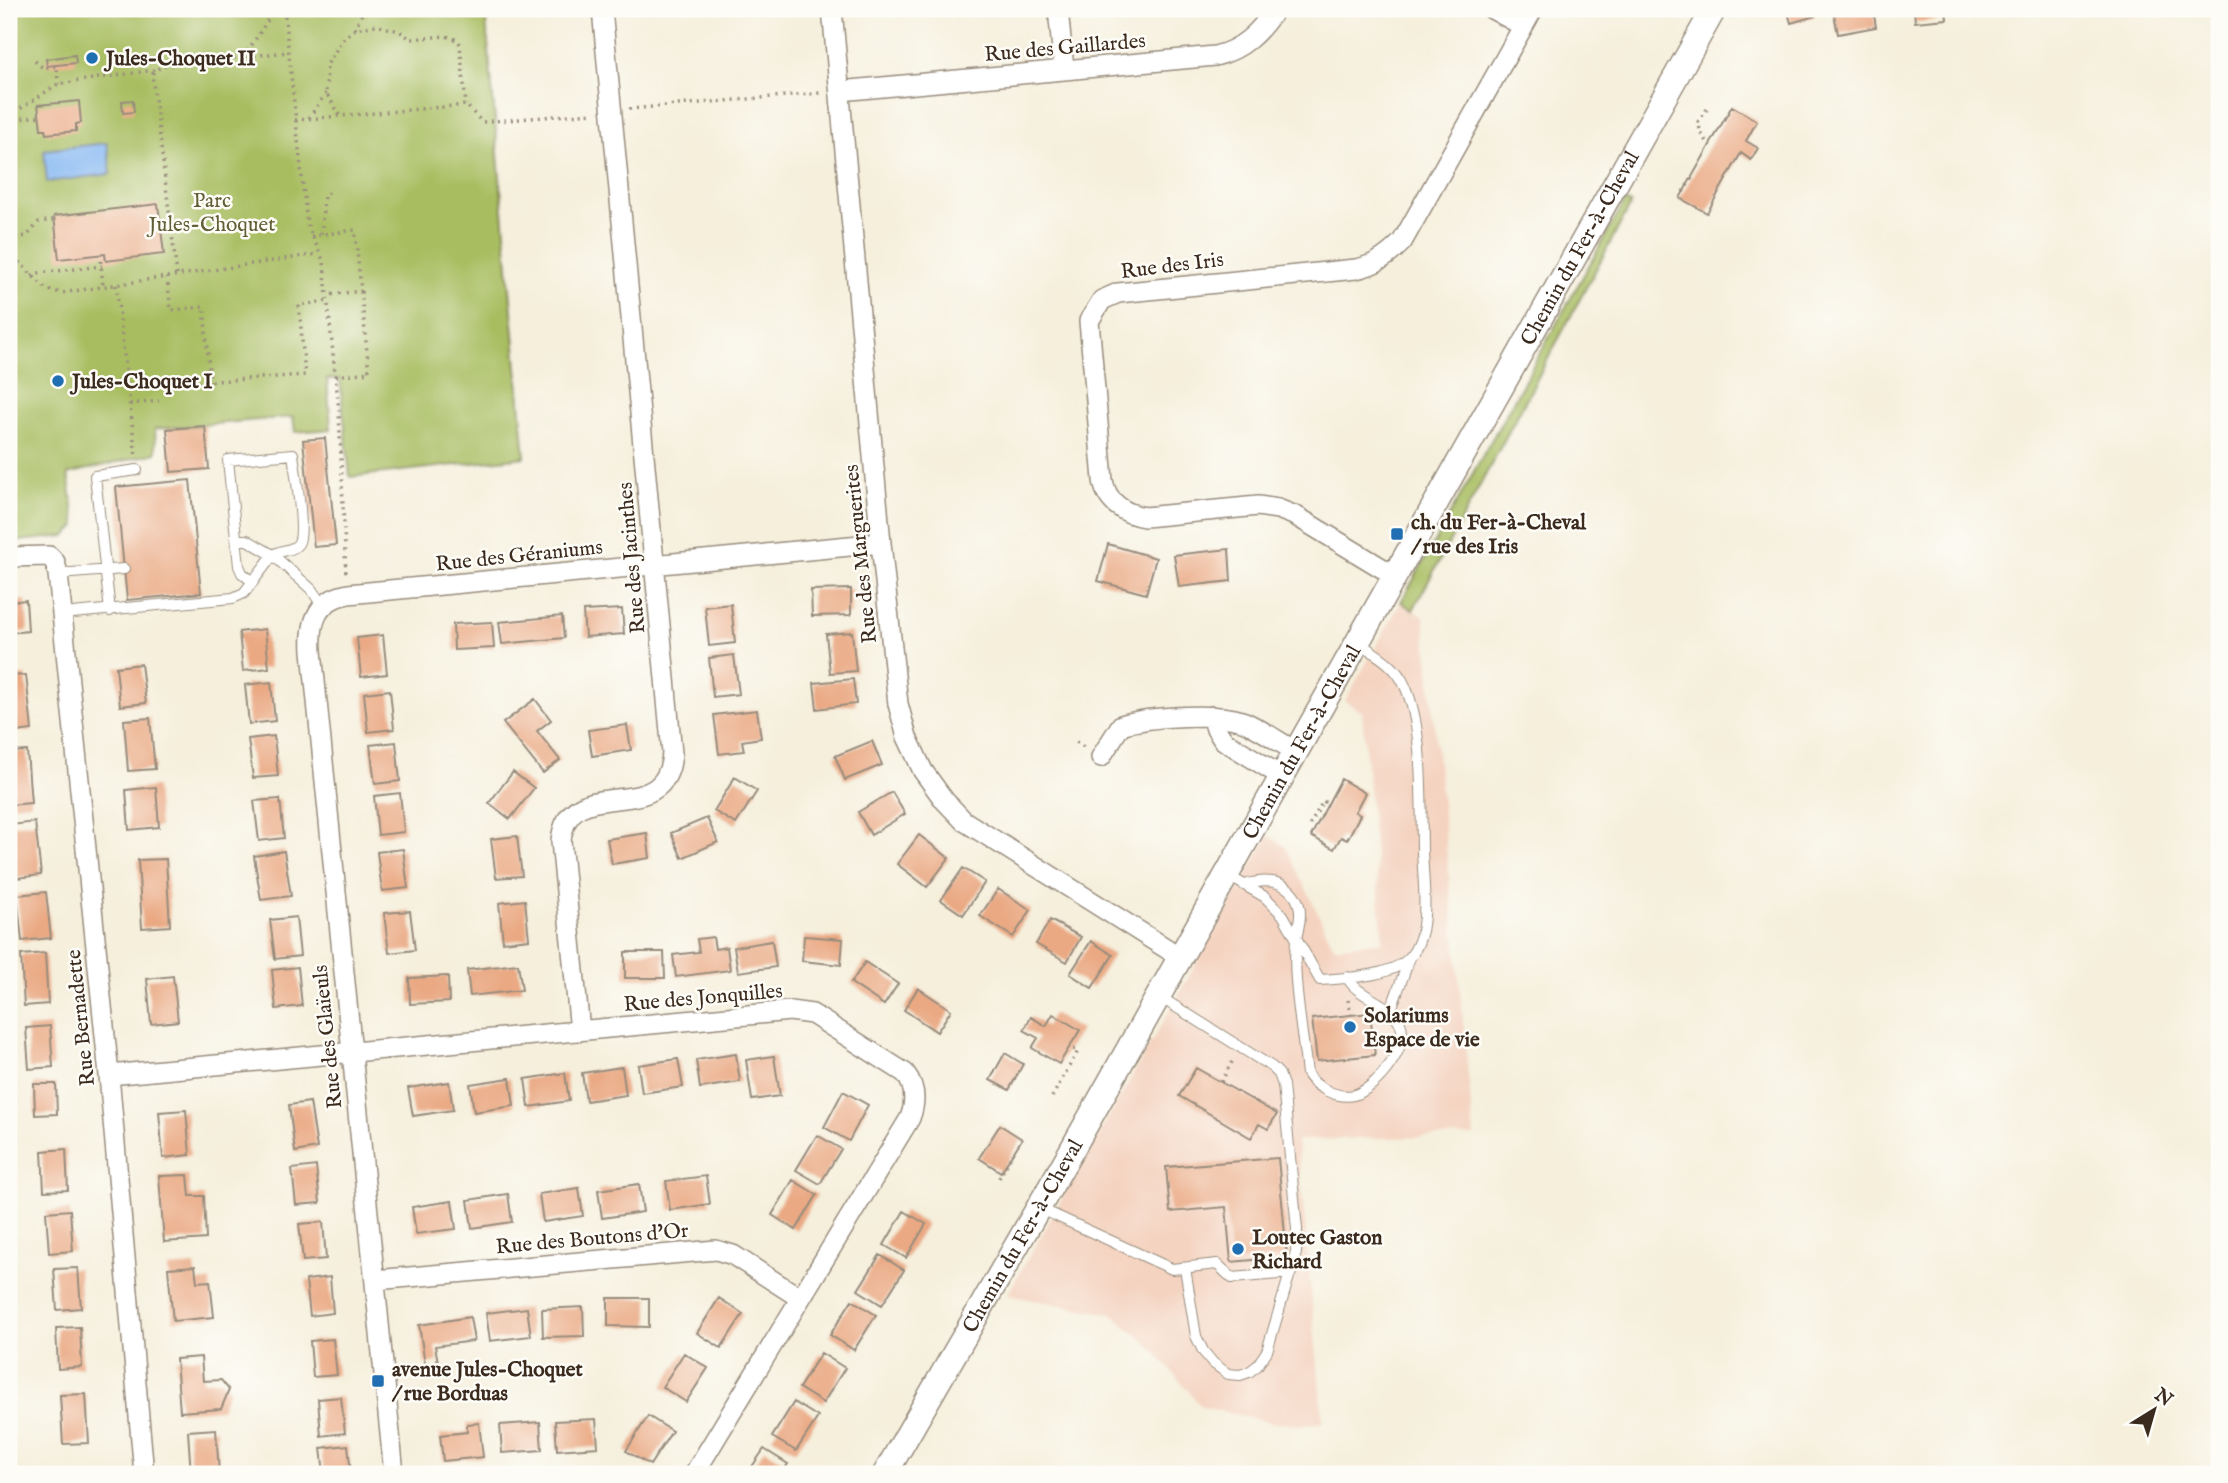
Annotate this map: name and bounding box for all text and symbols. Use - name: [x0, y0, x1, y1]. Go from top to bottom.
- street label: Rue des Gaillardes: [983, 28, 1147, 69]
- place label: Jules-Choquet II: [103, 46, 256, 73]
- marker: Jules-Choquet II: [84, 50, 100, 66]
- street label: Chemin du Fer-à-Cheval: [1515, 146, 1646, 351]
- park label: Parc Jules-Choquet: [147, 188, 275, 239]
- street label: Rue des Iris: [1119, 247, 1225, 286]
- place label: Jules-Choquet I: [69, 369, 213, 396]
- marker: Jules-Choquet I: [50, 373, 66, 389]
- street label: Rue des Marguerites: [839, 463, 884, 645]
- street label: Rue des Jacinthes: [612, 481, 653, 635]
- place label: ch. du Fer-à-Cheval / rue des Iris: [1410, 510, 1587, 561]
- marker: ch. du Fer-à-Cheval / rue des Iris: [1389, 526, 1405, 542]
- street label: Rue des Géraniums: [434, 534, 604, 579]
- street label: Chemin du Fer-à-Cheval: [1237, 641, 1368, 845]
- street label: Rue Bernadette: [61, 948, 102, 1088]
- street label: Rue des Glaïeuls: [308, 964, 349, 1110]
- street label: Rue des Jonquilles: [622, 978, 784, 1019]
- place label: Solariums Espace de vie: [1364, 1003, 1480, 1054]
- marker: Solariums Espace de vie: [1342, 1019, 1358, 1035]
- street label: Chemin du Fer-à-Cheval: [957, 1135, 1090, 1338]
- street label: Rue des Boutons d'Or: [495, 1218, 690, 1261]
- place label: Loutec Gaston Richard: [1252, 1225, 1382, 1276]
- marker: Loutec Gaston Richard: [1230, 1241, 1246, 1257]
- place label: avenue Jules-Choquet / rue Borduas: [391, 1357, 584, 1408]
- marker: avenue Jules-Choquet / rue Borduas: [370, 1373, 386, 1389]
- north arrow: [2120, 1374, 2190, 1444]
- text: N: [2148, 1383, 2177, 1413]

